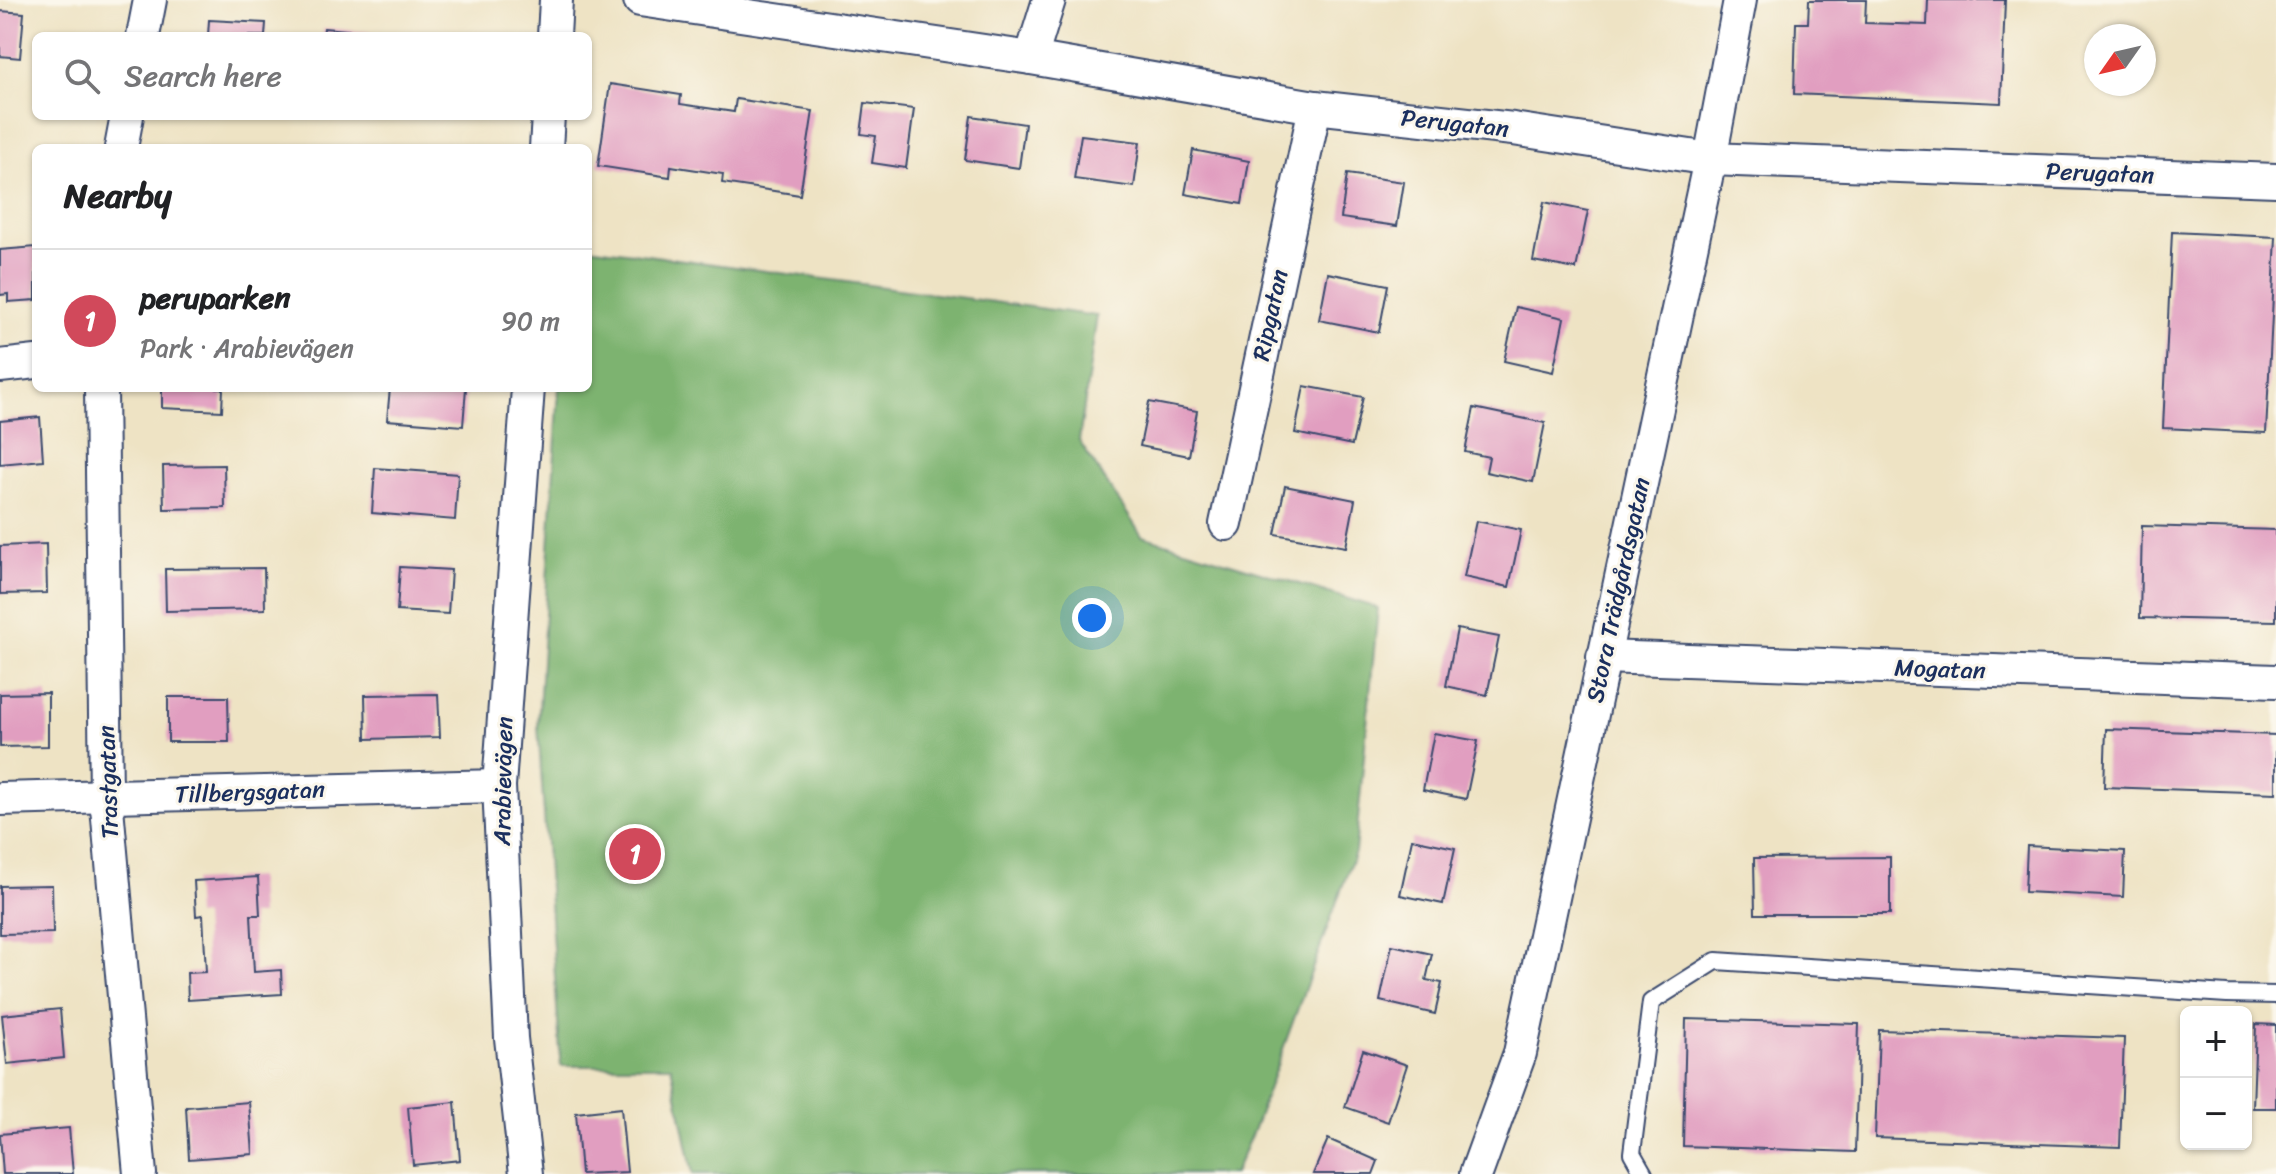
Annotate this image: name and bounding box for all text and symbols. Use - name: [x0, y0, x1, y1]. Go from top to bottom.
- north arrow: [2084, 24, 2156, 96]
- search box: [32, 32, 592, 120]
- text: Search here: [124, 49, 282, 103]
- icon: search: [60, 54, 104, 98]
- street label: Perugatan: [1399, 96, 1511, 150]
- street label: Perugatan: [2045, 150, 2155, 196]
- text: Nearby: [64, 166, 172, 226]
- street label: Ripgatan: [1240, 265, 1300, 365]
- text: peruparken: [140, 271, 290, 325]
- text: 1: [84, 298, 96, 344]
- text: 90 m: [501, 298, 560, 344]
- text: Park · Arabievägen: [140, 325, 354, 371]
- street label: Stora Trädgårdsgatan: [1574, 474, 1662, 706]
- your location: [1072, 598, 1112, 638]
- street label: Mogatan: [1894, 646, 1986, 692]
- street label: Arabievägen: [481, 716, 525, 847]
- street label: Trastgatan: [85, 725, 131, 839]
- street label: Tillbergsgatan: [174, 768, 326, 816]
- pin: 1: [609, 824, 661, 884]
- map controls: [2180, 1006, 2252, 1150]
- button: +: [2180, 1006, 2252, 1078]
- button: −: [2180, 1078, 2252, 1150]

